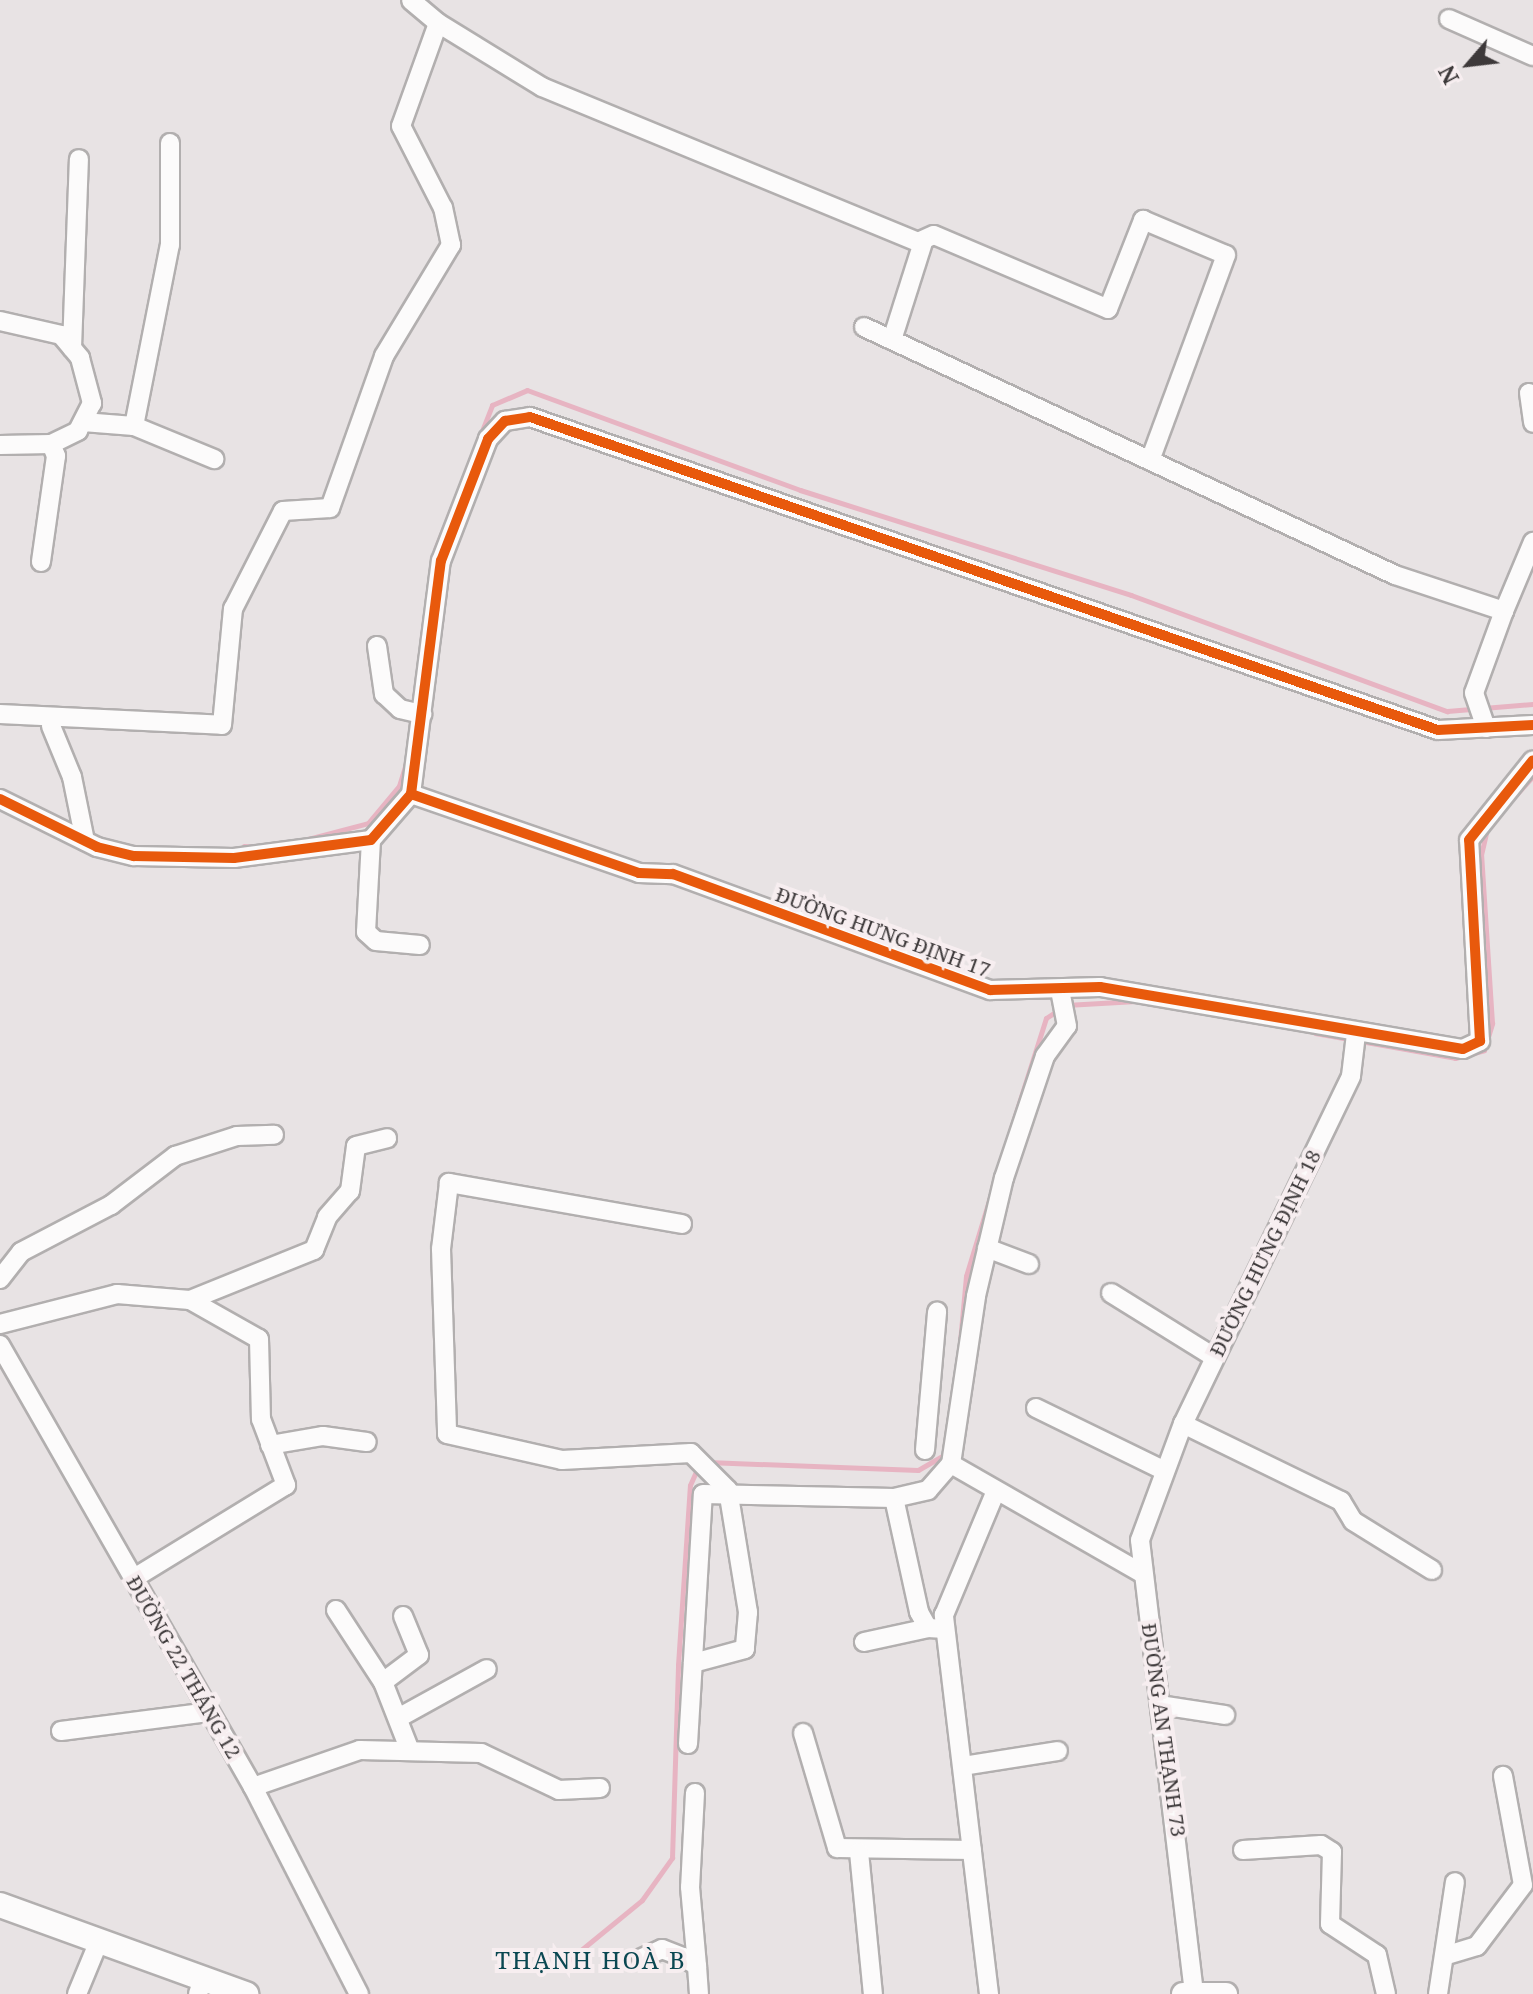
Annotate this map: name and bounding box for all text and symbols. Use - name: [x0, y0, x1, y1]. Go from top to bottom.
- north arrow: [1429, 24, 1509, 104]
- text: N: [1430, 61, 1465, 90]
- street label: ĐƯỜNG HƯNG ĐỊNH 17: [772, 882, 994, 982]
- street label: ĐƯỜNG HƯNG ĐỊNH 18: [1205, 1146, 1325, 1360]
- street label: ĐƯỜNG 22 THÁNG 12: [122, 1571, 246, 1763]
- street label: ĐƯỜNG AN THẠNH 73: [1137, 1622, 1191, 1838]
- district label: THẠNH HOÀ B: [495, 1946, 687, 1974]

